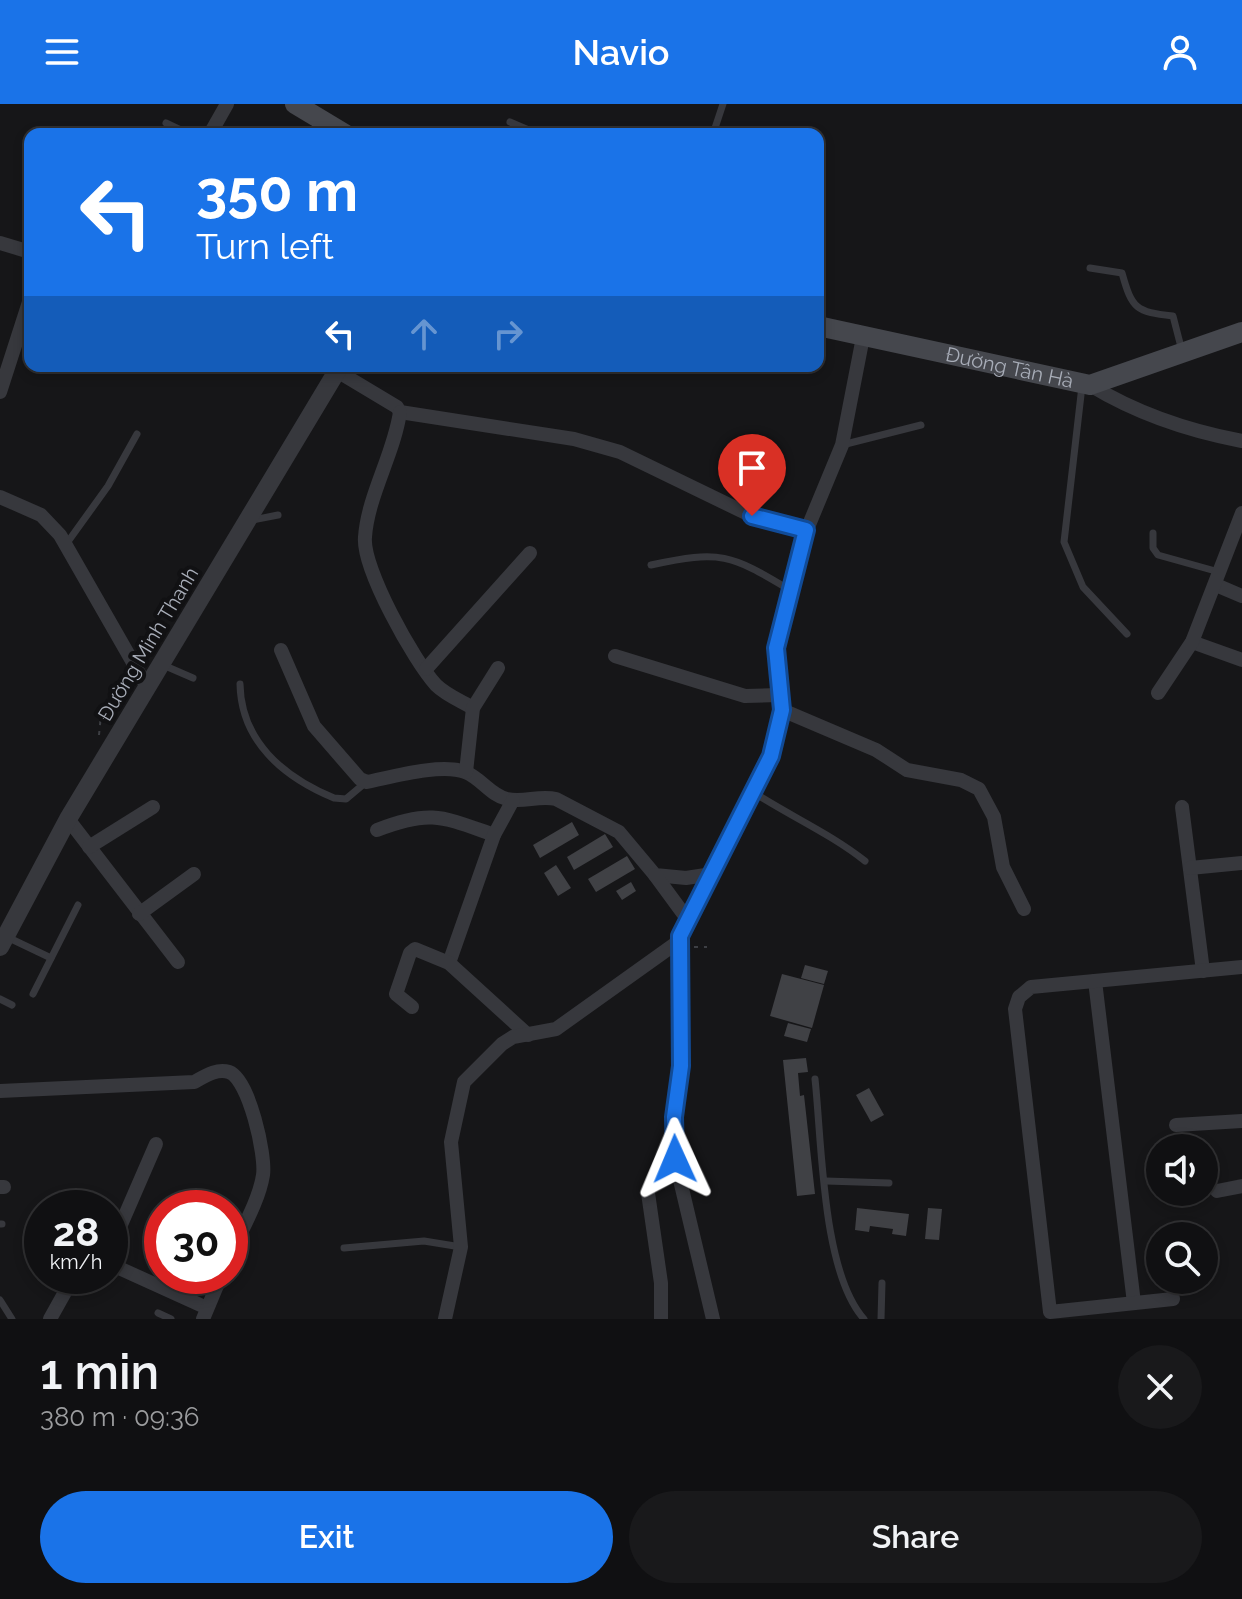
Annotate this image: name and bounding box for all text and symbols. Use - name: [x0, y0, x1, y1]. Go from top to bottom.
- icon: menu: [40, 30, 84, 74]
- icon: person: [1158, 30, 1202, 74]
- text: Navio: [572, 31, 670, 73]
- text: 350 m: [196, 158, 358, 224]
- icon: left: [64, 160, 168, 264]
- text: Turn left: [196, 225, 334, 267]
- icon: left: [318, 312, 362, 356]
- icon: ahead: [402, 312, 446, 356]
- icon: right: [486, 312, 530, 356]
- street label: Đường Tân Hà: [943, 342, 1076, 393]
- pin: [718, 434, 786, 516]
- icon: arrive: [730, 446, 774, 490]
- street label: Đường Minh Thanh: [93, 563, 203, 725]
- position arrow: [633, 1117, 717, 1201]
- map controls: [1146, 1134, 1218, 1294]
- button: sound: [1146, 1134, 1218, 1206]
- speed limit sign: 30: [144, 1190, 248, 1294]
- text: 28: [53, 1208, 99, 1255]
- button: search: [1146, 1222, 1218, 1294]
- text: km/h: [50, 1250, 102, 1274]
- text: 1 min: [40, 1344, 159, 1400]
- button: close: [1118, 1345, 1202, 1429]
- text: 380 m · 09:36: [40, 1402, 200, 1432]
- button: Exit: [40, 1491, 613, 1583]
- button: Share: [629, 1491, 1202, 1583]

